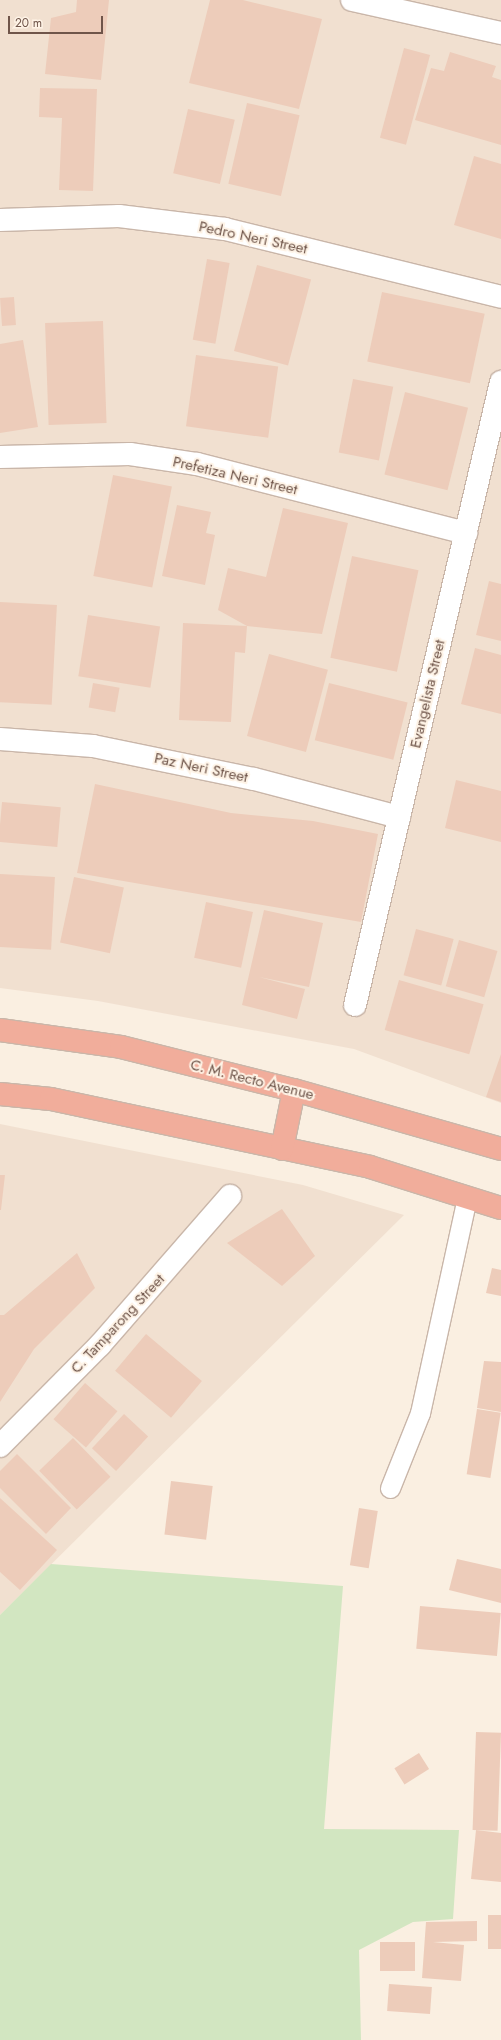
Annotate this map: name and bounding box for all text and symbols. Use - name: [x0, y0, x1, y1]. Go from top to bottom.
- scale bar: [10, 8, 105, 34]
- text: 20 m: [15, 14, 42, 32]
- street label: Pedro Neri Street: [197, 218, 309, 258]
- street label: Prefetiza Neri Street: [171, 453, 299, 499]
- street label: Evangelista Street: [407, 638, 449, 750]
- street label: Paz Neri Street: [153, 749, 249, 787]
- street label: C. M. Recto Avenue: [188, 1056, 316, 1104]
- street label: C. Tamparong Street: [67, 1271, 169, 1377]

